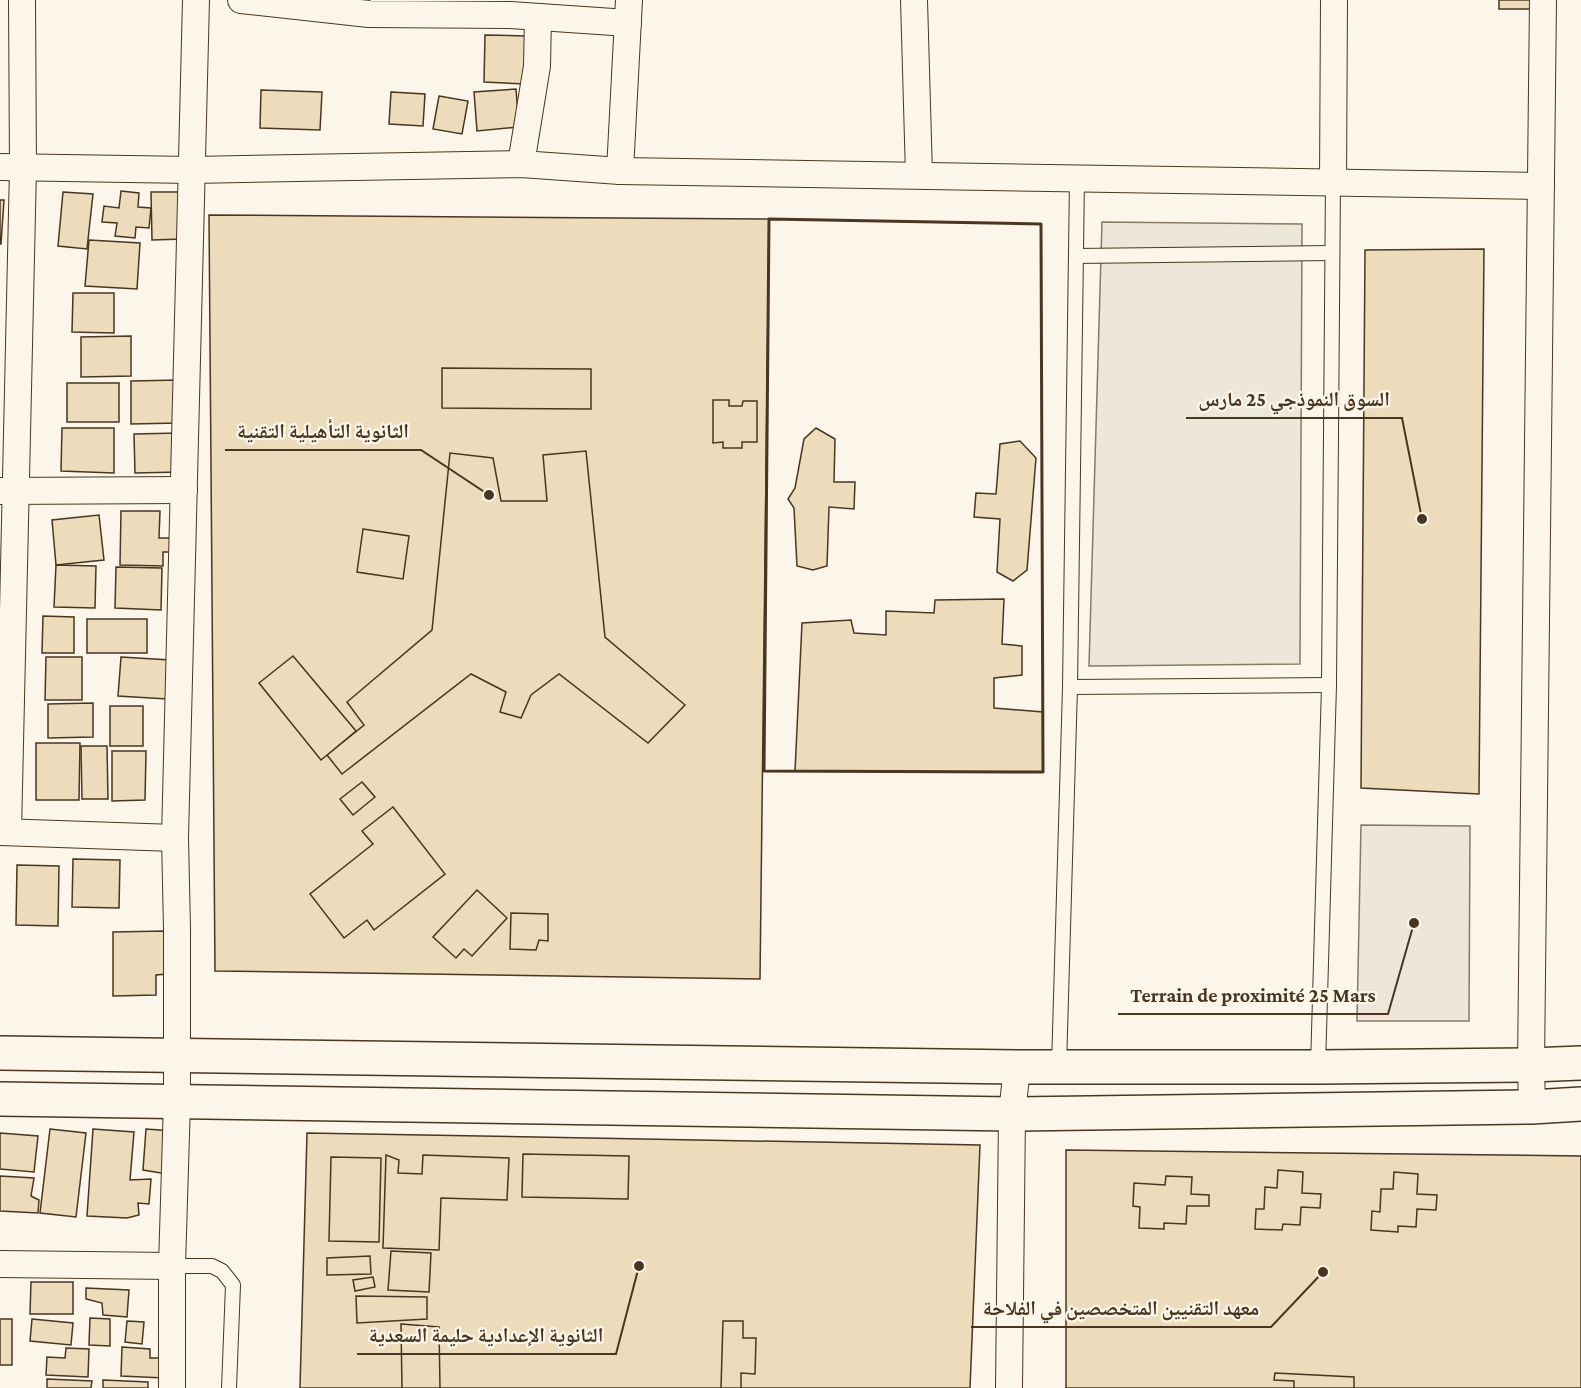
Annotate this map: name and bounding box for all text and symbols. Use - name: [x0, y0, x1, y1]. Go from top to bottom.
- callout: السوق النموذجي 25 مارس: [1186, 380, 1402, 418]
- text: السوق النموذجي 25 مارس: [1198, 388, 1390, 415]
- callout: الثانوية التأهيلية التقنية: [225, 412, 421, 450]
- text: الثانوية التأهيلية التقنية: [237, 418, 409, 443]
- callout: Terrain de proximité 25 Mars: [1118, 976, 1388, 1014]
- text: Terrain de proximité 25 Mars: [1130, 984, 1376, 1006]
- callout: معهد التقنيين المتخصصين في الفلاحة: [971, 1289, 1271, 1327]
- text: معهد التقنيين المتخصصين في الفلاحة: [983, 1297, 1259, 1324]
- callout: الثانوية الإعدادية حليمة السعدية: [357, 1316, 616, 1354]
- text: الثانوية الإعدادية حليمة السعدية: [369, 1324, 603, 1347]

